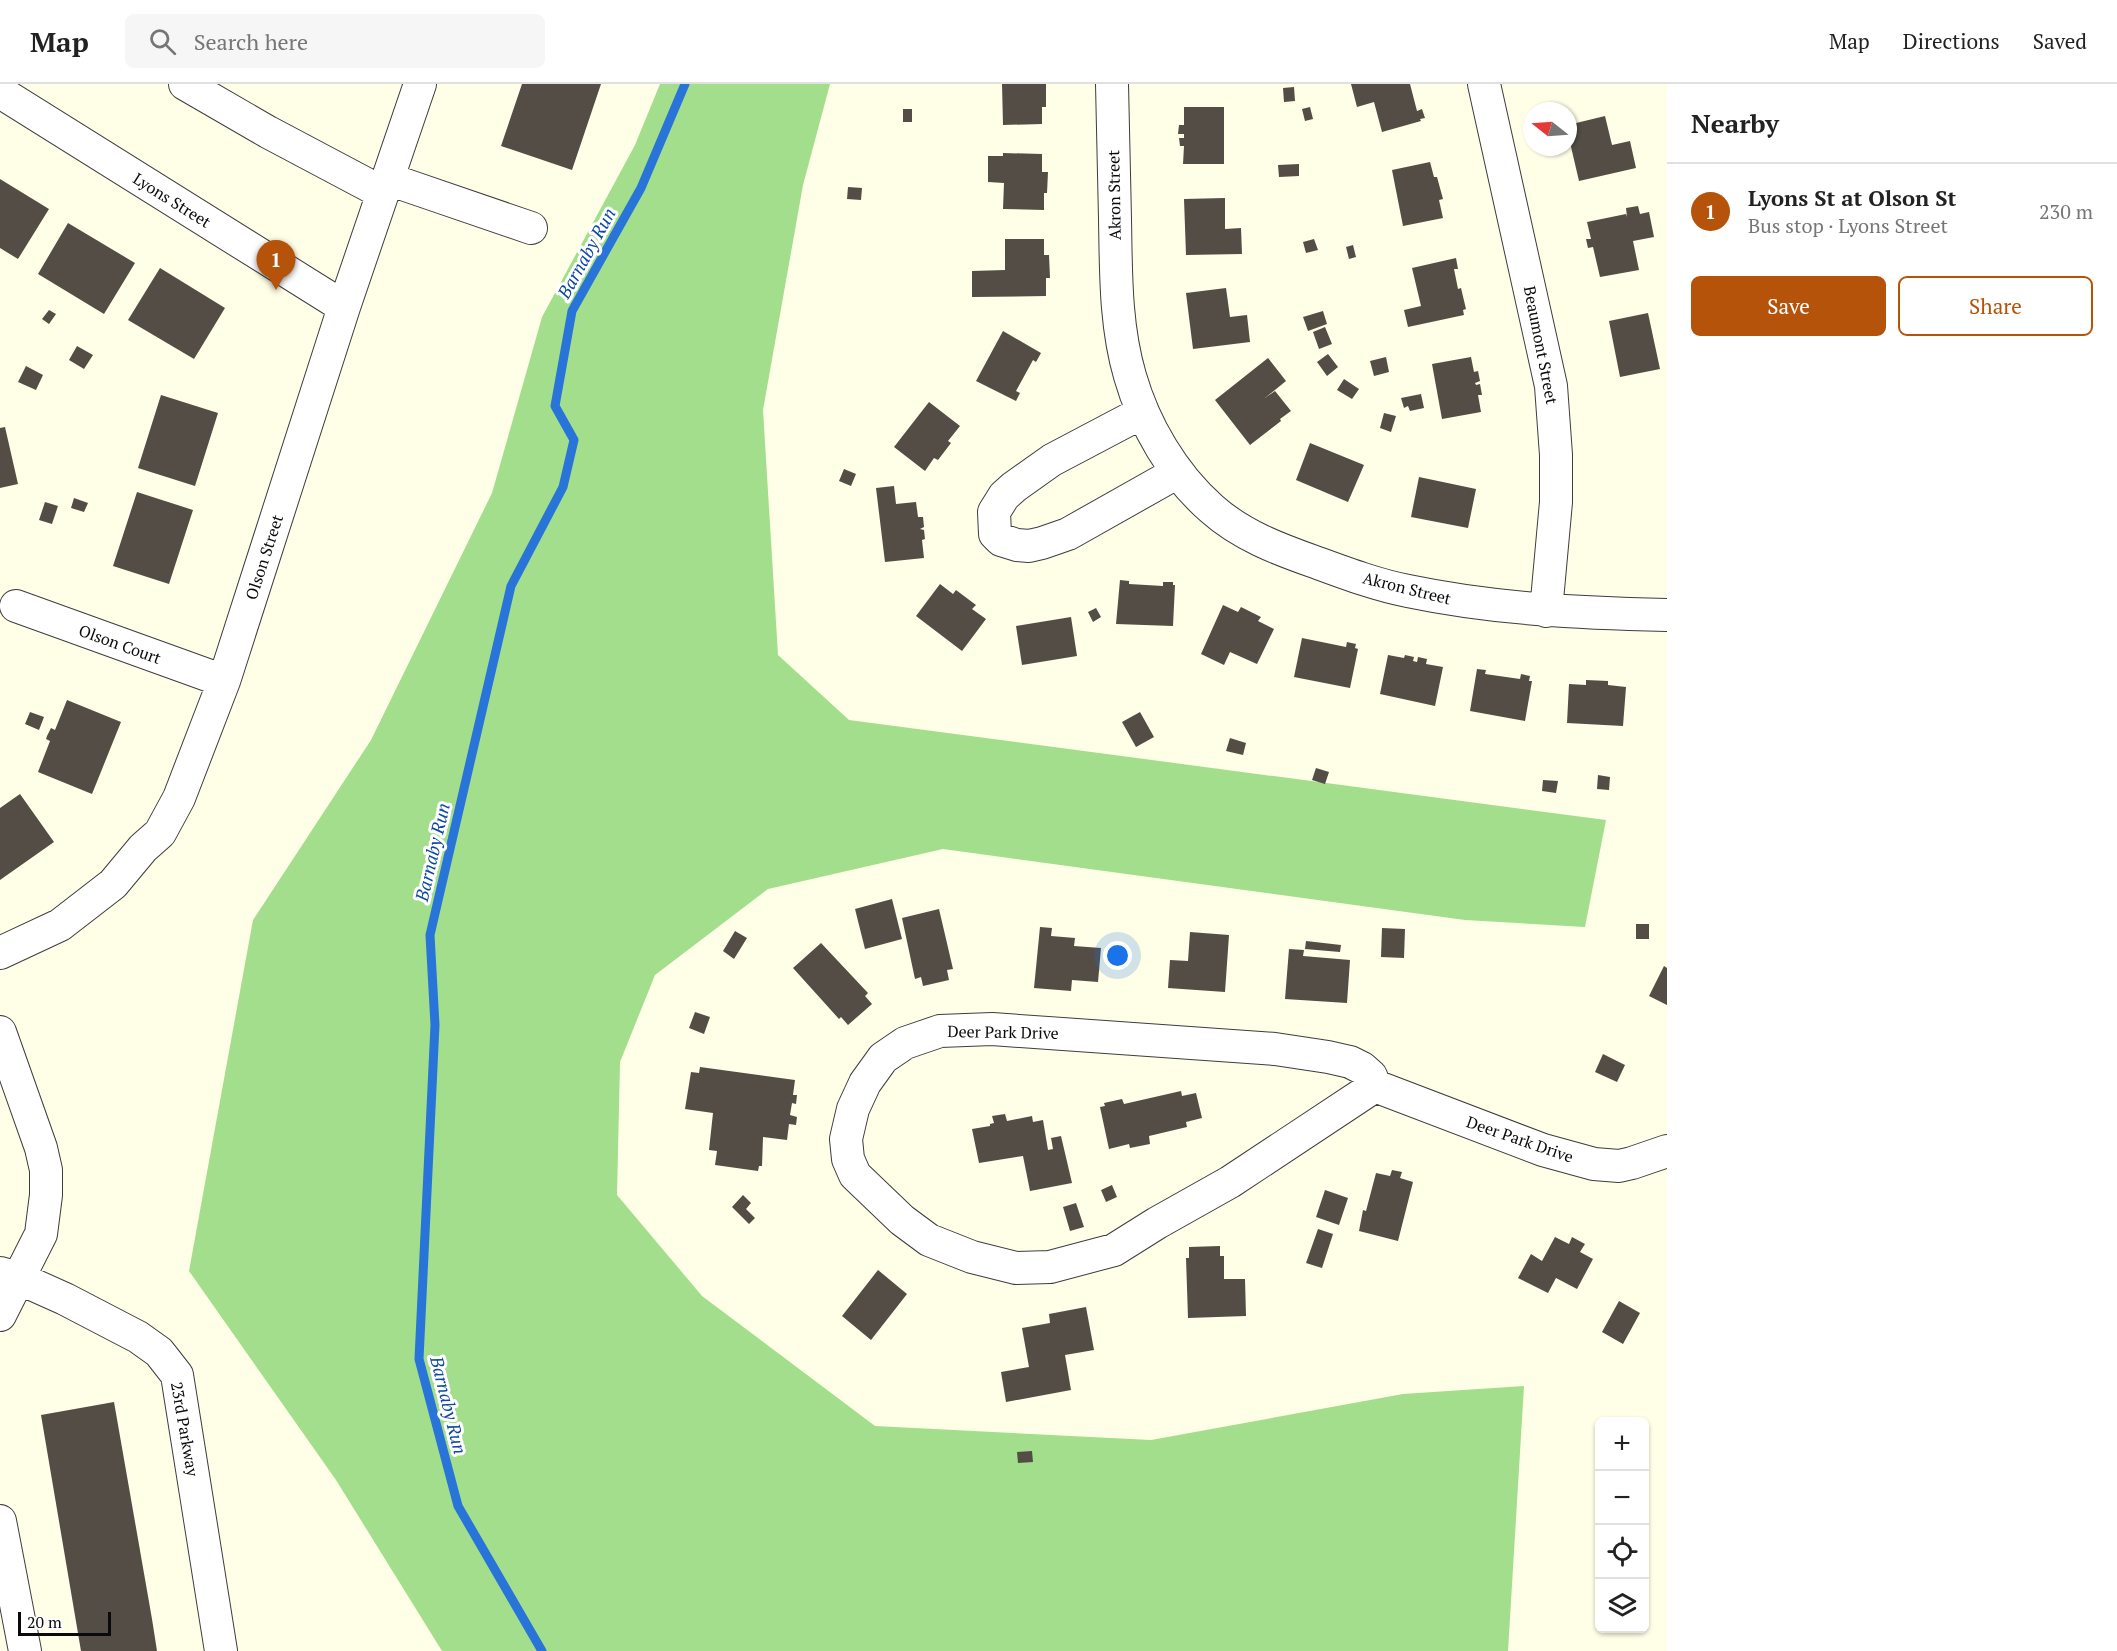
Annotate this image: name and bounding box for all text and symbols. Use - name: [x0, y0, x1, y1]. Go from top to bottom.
- search box: [125, 14, 545, 68]
- text: Map: [30, 23, 89, 60]
- icon: search: [146, 25, 179, 58]
- text: Search here: [194, 27, 308, 56]
- text: Map: [1829, 27, 1870, 55]
- text: Directions: [1903, 27, 2000, 55]
- text: Saved: [2033, 27, 2087, 55]
- north arrow: [1523, 102, 1577, 156]
- text: Nearby: [1691, 106, 1779, 140]
- street label: Akron Street: [1102, 150, 1126, 240]
- street label: Lyons Street: [129, 167, 215, 233]
- text: Lyons St at Olson St: [1748, 183, 1956, 212]
- text: 1: [1705, 198, 1716, 225]
- text: 230 m: [2039, 198, 2093, 225]
- water label: Barnaby Run: [551, 203, 621, 303]
- text: Bus stop · Lyons Street: [1748, 212, 1948, 239]
- pin: 1: [256, 240, 296, 290]
- button: Save: [1691, 276, 1886, 336]
- button: Share: [1898, 276, 2093, 336]
- street label: Beaumont Street: [1519, 284, 1563, 406]
- street label: Olson Street: [240, 511, 288, 602]
- street label: Akron Street: [1361, 566, 1454, 610]
- street label: Olson Court: [76, 619, 164, 669]
- water label: Barnaby Run: [409, 801, 455, 904]
- your location: [1103, 941, 1132, 970]
- street label: Deer Park Drive: [947, 1020, 1059, 1044]
- street label: Deer Park Drive: [1464, 1110, 1576, 1168]
- water label: Barnaby Run: [425, 1353, 473, 1456]
- street label: 23rd Parkway: [166, 1380, 204, 1479]
- map controls: [1595, 1417, 1649, 1633]
- button: +: [1595, 1417, 1649, 1471]
- button: −: [1595, 1471, 1649, 1525]
- button: locate: [1595, 1525, 1649, 1579]
- button: layers: [1595, 1579, 1649, 1633]
- scale bar: [18, 1609, 111, 1636]
- text: 20 m: [27, 1611, 62, 1633]

